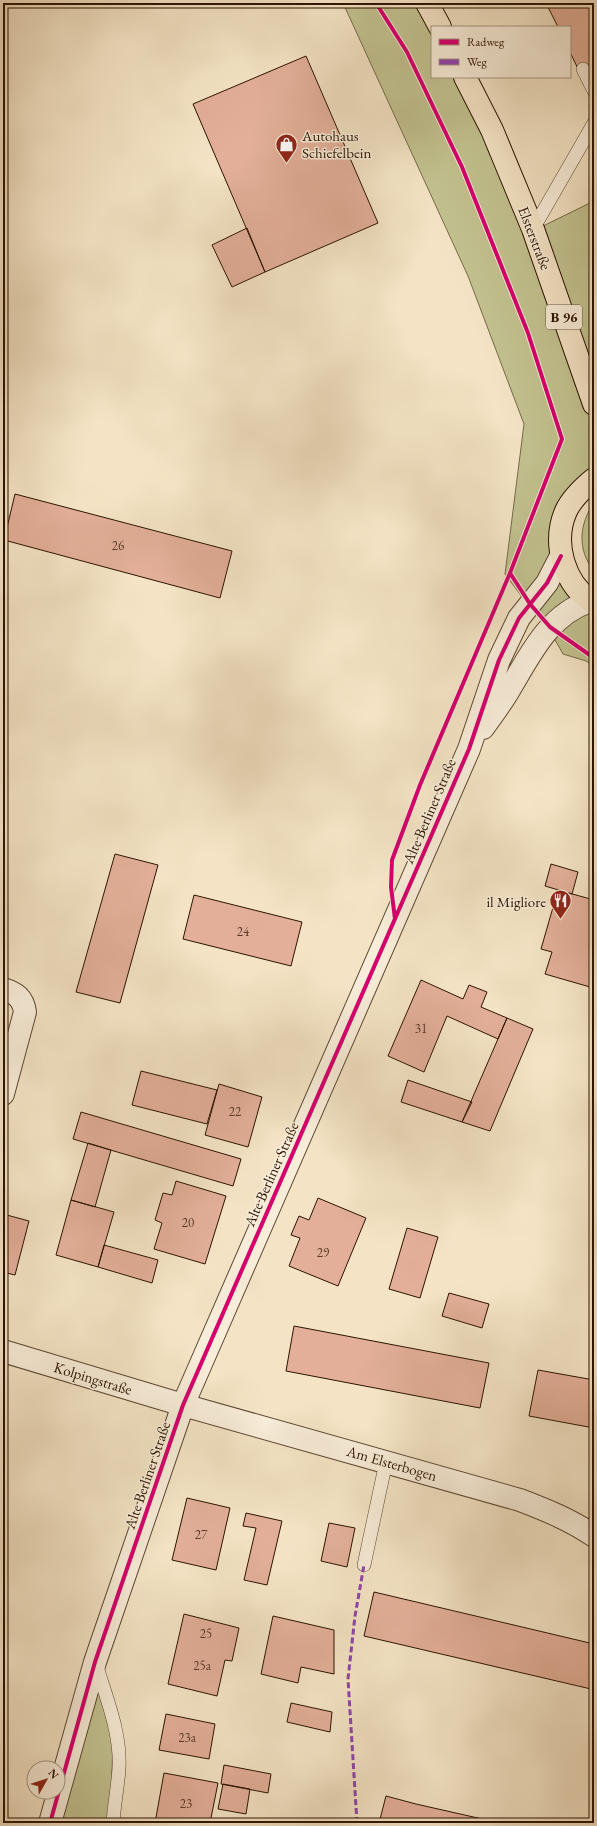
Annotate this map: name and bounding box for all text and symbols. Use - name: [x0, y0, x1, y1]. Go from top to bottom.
- legend: [431, 26, 571, 78]
- text: Radweg: [467, 34, 505, 50]
- text: Weg: [467, 54, 487, 70]
- place label: Autohaus Schiefelbein: [301, 126, 371, 162]
- shop icon: Autohaus Schiefelbein: [273, 131, 299, 164]
- street label: Elsterstraße: [514, 204, 556, 273]
- road number: B 96: [546, 305, 582, 329]
- house number: 26: [112, 537, 124, 554]
- street label: Alte Berliner Straße: [398, 755, 460, 867]
- restaurant icon: il Migliore: [548, 888, 574, 921]
- place label: il Migliore: [486, 892, 546, 911]
- house number: 24: [237, 923, 250, 940]
- house number: 31: [415, 1020, 427, 1037]
- house number: 22: [229, 1103, 242, 1120]
- street label: Alte Berliner Straße: [239, 1119, 303, 1230]
- house number: 20: [182, 1214, 194, 1231]
- house number: 29: [317, 1244, 330, 1261]
- street label: Kolpingstraße: [52, 1357, 135, 1399]
- street label: Alte Berliner Straße: [119, 1419, 174, 1532]
- street label: Am Elsterbogen: [344, 1441, 439, 1485]
- house number: 27: [195, 1526, 208, 1543]
- house number: 25: [200, 1625, 212, 1642]
- house number: 25a: [193, 1657, 212, 1674]
- house number: 23a: [178, 1729, 197, 1746]
- north arrow: [26, 1760, 66, 1800]
- text: N: [46, 1766, 62, 1782]
- house number: 23: [180, 1795, 192, 1812]

